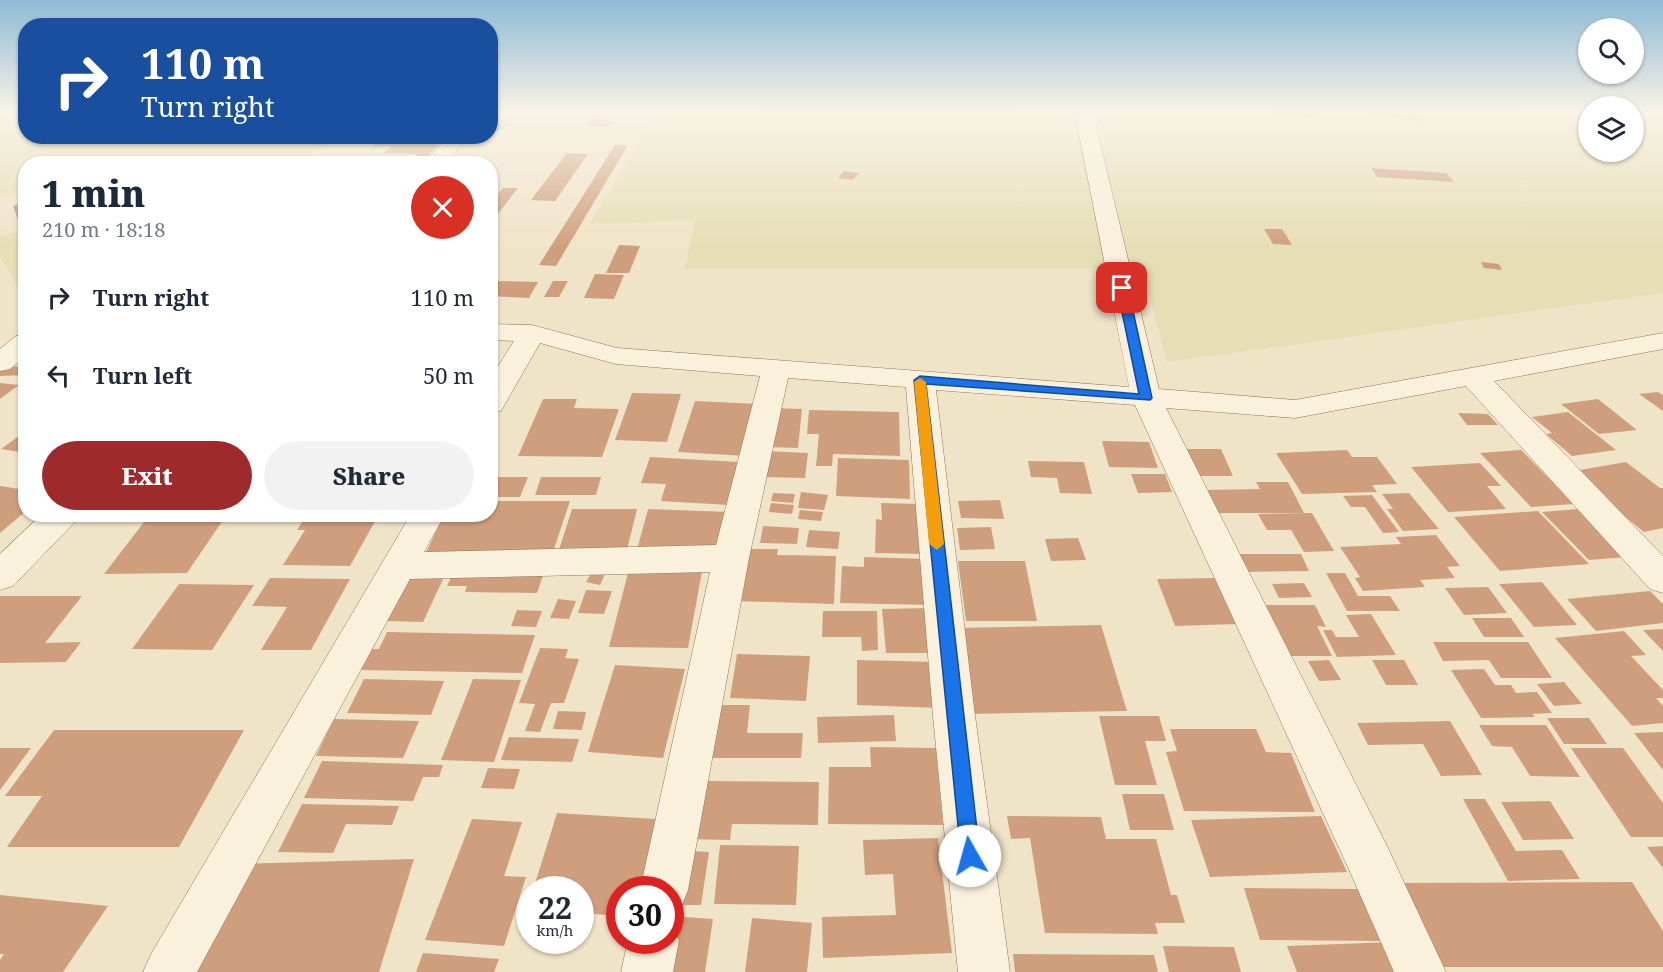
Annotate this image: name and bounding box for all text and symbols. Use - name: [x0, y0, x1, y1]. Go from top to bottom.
- map controls: [1578, 18, 1644, 162]
- button: search: [1578, 18, 1644, 84]
- text: 110 m: [141, 34, 265, 91]
- icon: right: [42, 42, 120, 120]
- text: Turn right: [141, 88, 274, 125]
- button: layers: [1578, 96, 1644, 162]
- text: 1 min: [42, 169, 145, 218]
- button: close: [411, 176, 474, 239]
- text: 210 m · 18:18: [42, 216, 165, 243]
- pin: [1096, 262, 1147, 313]
- icon: arrive: [1105, 271, 1138, 304]
- icon: right: [42, 281, 75, 314]
- text: Turn right: [93, 282, 209, 312]
- text: 110 m: [411, 282, 474, 312]
- icon: left: [42, 359, 75, 392]
- text: Turn left: [93, 360, 192, 390]
- text: 50 m: [423, 360, 474, 390]
- button: Exit: [42, 441, 252, 510]
- button: Share: [264, 441, 474, 510]
- position arrow: [938, 824, 1002, 888]
- speed limit sign: 30: [606, 876, 684, 954]
- text: 22: [538, 887, 572, 928]
- text: km/h: [537, 920, 573, 940]

